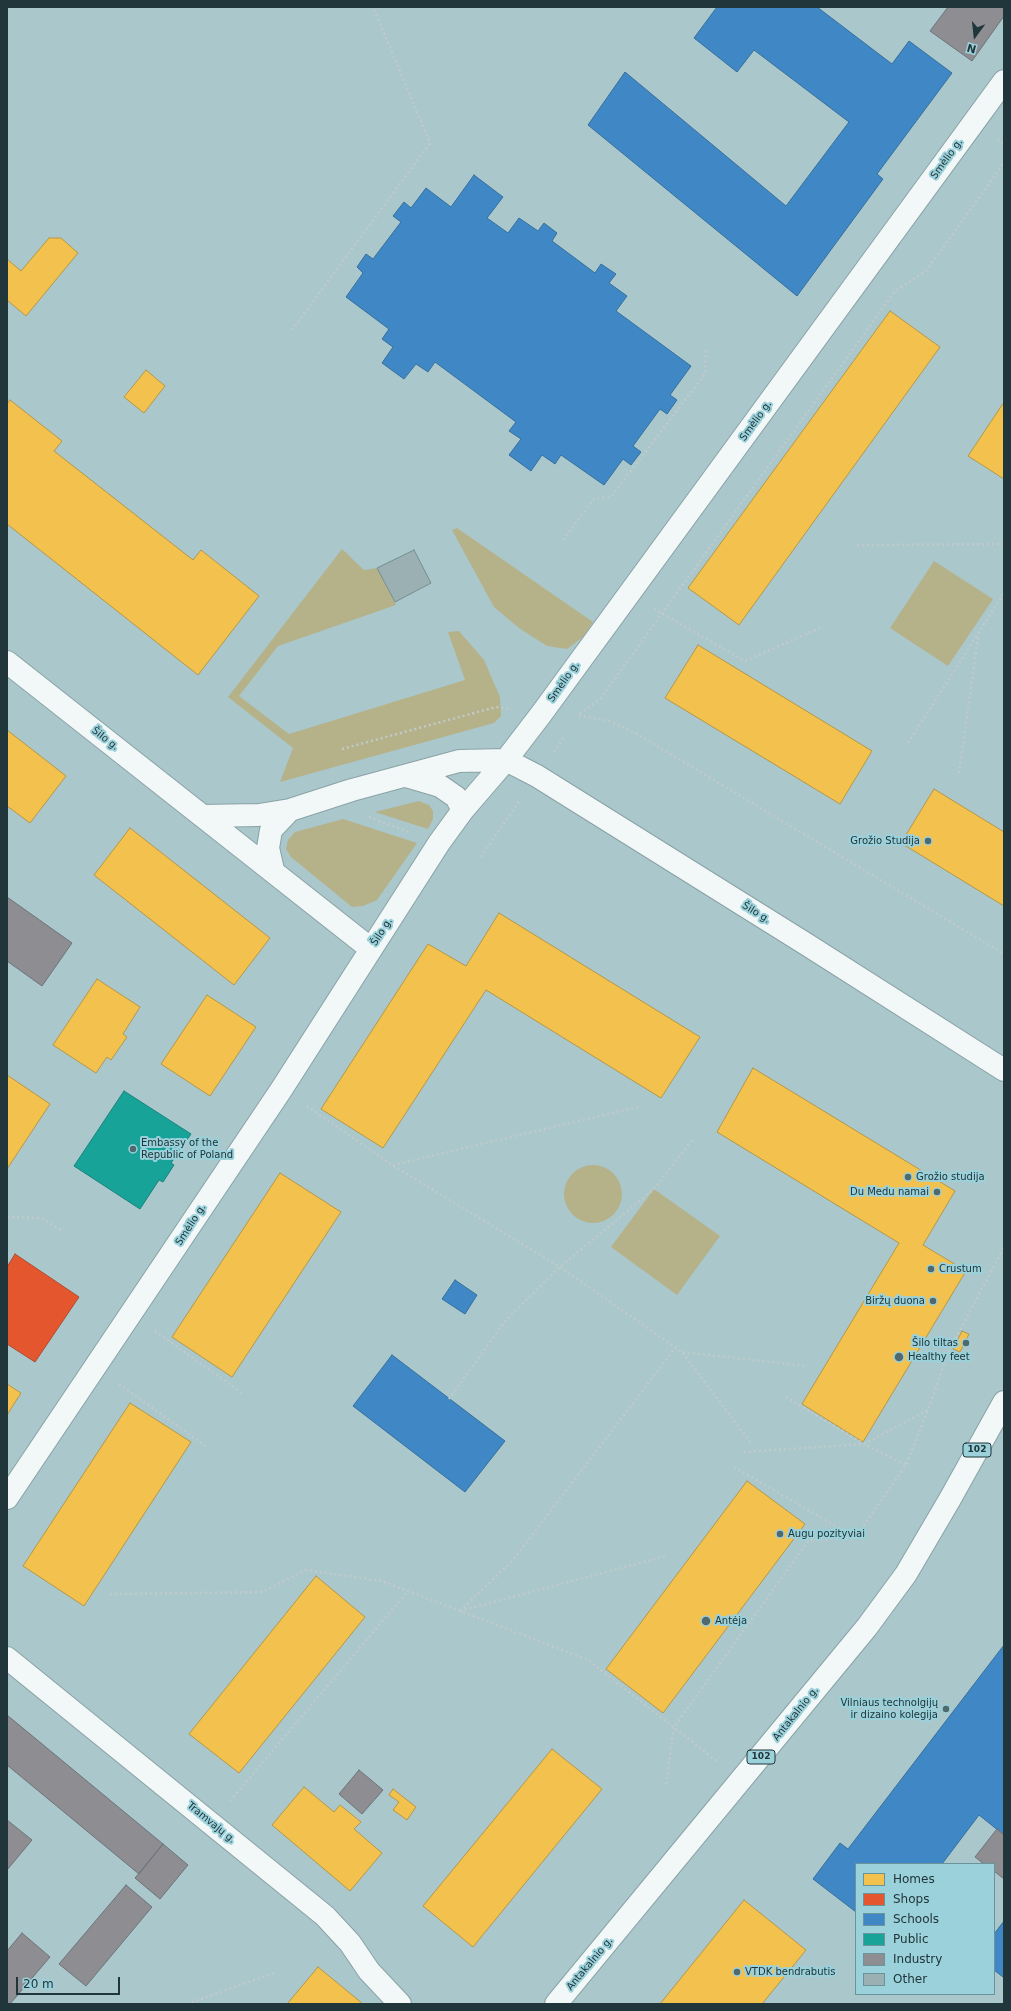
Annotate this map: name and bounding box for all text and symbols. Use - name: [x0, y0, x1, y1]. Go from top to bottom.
- north arrow: [955, 16, 995, 56]
- text: N: [966, 41, 978, 56]
- street label: Smėlio g.: [928, 137, 966, 181]
- street label: Smėlio g.: [737, 399, 775, 443]
- street label: Smėlio g.: [546, 659, 582, 705]
- street label: Šilo g.: [89, 725, 121, 753]
- place label: Grožio Studija: [850, 835, 920, 847]
- marker: Grožio Studija: [923, 836, 933, 846]
- street label: Šilo g.: [740, 900, 772, 926]
- street label: Šilo g.: [369, 916, 395, 948]
- place label: Embassy of the Republic of Poland: [141, 1137, 233, 1160]
- marker: Embassy of the Republic of Poland: [128, 1144, 138, 1154]
- place label: Grožio studija: [916, 1171, 985, 1183]
- marker: Grožio studija: [903, 1172, 913, 1182]
- place label: Du Medu namai: [850, 1186, 929, 1198]
- marker: Du Medu namai: [932, 1187, 942, 1197]
- street label: Smėlio g.: [173, 1202, 209, 1248]
- place label: Crustum: [939, 1263, 982, 1275]
- marker: Crustum: [926, 1264, 936, 1274]
- place label: Biržų duona: [865, 1295, 925, 1307]
- marker: Biržų duona: [928, 1296, 938, 1306]
- place label: Šilo tiltas: [912, 1337, 958, 1349]
- marker: Šilo tiltas: [961, 1338, 971, 1348]
- marker: Healthy feet: [893, 1351, 905, 1363]
- place label: Healthy feet: [908, 1351, 970, 1363]
- road number: 102: [963, 1443, 991, 1457]
- place label: Augu pozityviai: [788, 1528, 865, 1540]
- marker: Augu pozityviai: [775, 1529, 785, 1539]
- marker: Antėja: [700, 1615, 712, 1627]
- place label: Antėja: [715, 1615, 747, 1627]
- street label: Antakalnio g.: [771, 1685, 821, 1743]
- place label: Vilniaus technolgijų ir dizaino kolegija: [840, 1697, 938, 1720]
- marker: Vilniaus technolgijų ir dizaino kolegija: [941, 1704, 951, 1714]
- road number: 102: [747, 1750, 775, 1764]
- street label: Tramvajų g.: [184, 1800, 238, 1846]
- legend: [855, 1863, 995, 1995]
- text: Homes: [893, 1872, 935, 1886]
- text: Shops: [893, 1892, 929, 1906]
- text: Schools: [893, 1912, 939, 1926]
- text: Public: [893, 1932, 929, 1946]
- street label: Antakalnio g.: [564, 1935, 616, 1993]
- text: Industry: [893, 1952, 942, 1966]
- place label: VTDK bendrabutis: [745, 1966, 835, 1978]
- marker: VTDK bendrabutis: [732, 1967, 742, 1977]
- scale bar: [18, 1969, 122, 1995]
- text: Other: [893, 1972, 927, 1986]
- text: 20 m: [23, 1977, 54, 1991]

